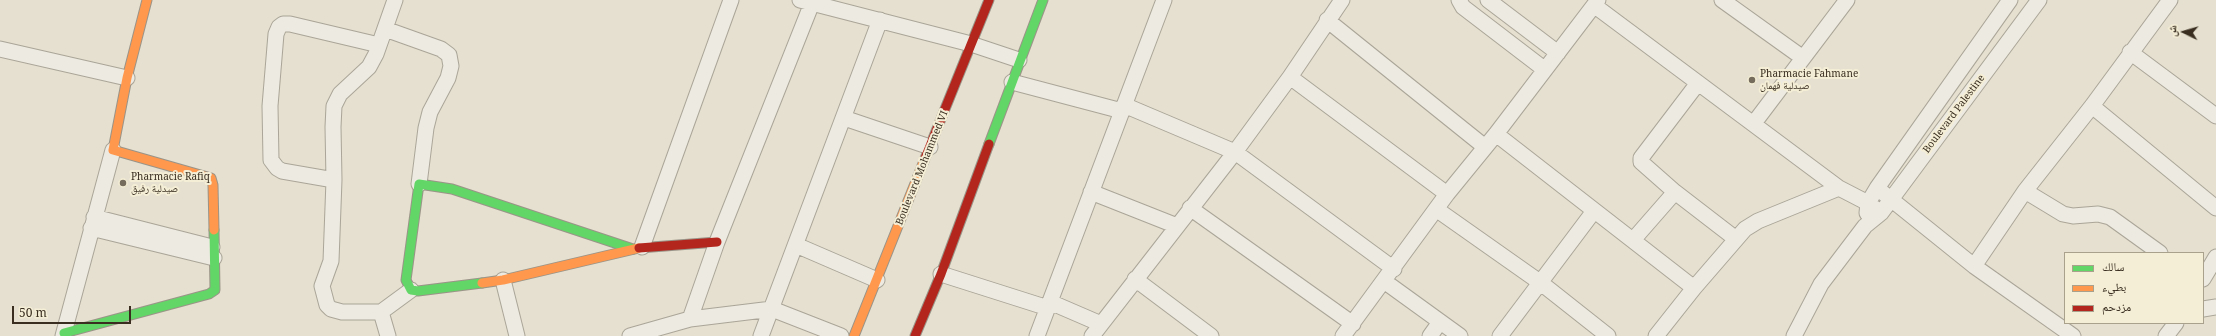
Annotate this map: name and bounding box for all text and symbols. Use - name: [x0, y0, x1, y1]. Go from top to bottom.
- north arrow: [2164, 12, 2204, 52]
- text: ش: [2164, 24, 2180, 37]
- place label: Pharmacie Fahmane صيدلية فهمان: [1760, 68, 1858, 92]
- street label: Boulevard Palestine: [1921, 72, 1987, 156]
- marker: Pharmacie Fahmane صيدلية فهمان: [1747, 75, 1757, 85]
- street label: Boulevard Mohammed VI: [893, 109, 951, 227]
- place label: Pharmacie Rafiq صيدلية رفيق: [131, 171, 210, 194]
- marker: Pharmacie Rafiq صيدلية رفيق: [118, 178, 128, 188]
- legend: [2064, 252, 2204, 324]
- text: سالك: [2102, 258, 2124, 275]
- text: بطيء: [2102, 278, 2126, 295]
- scale bar: [14, 298, 133, 324]
- text: مزدحم: [2102, 298, 2131, 315]
- text: 50 m: [19, 304, 47, 321]

